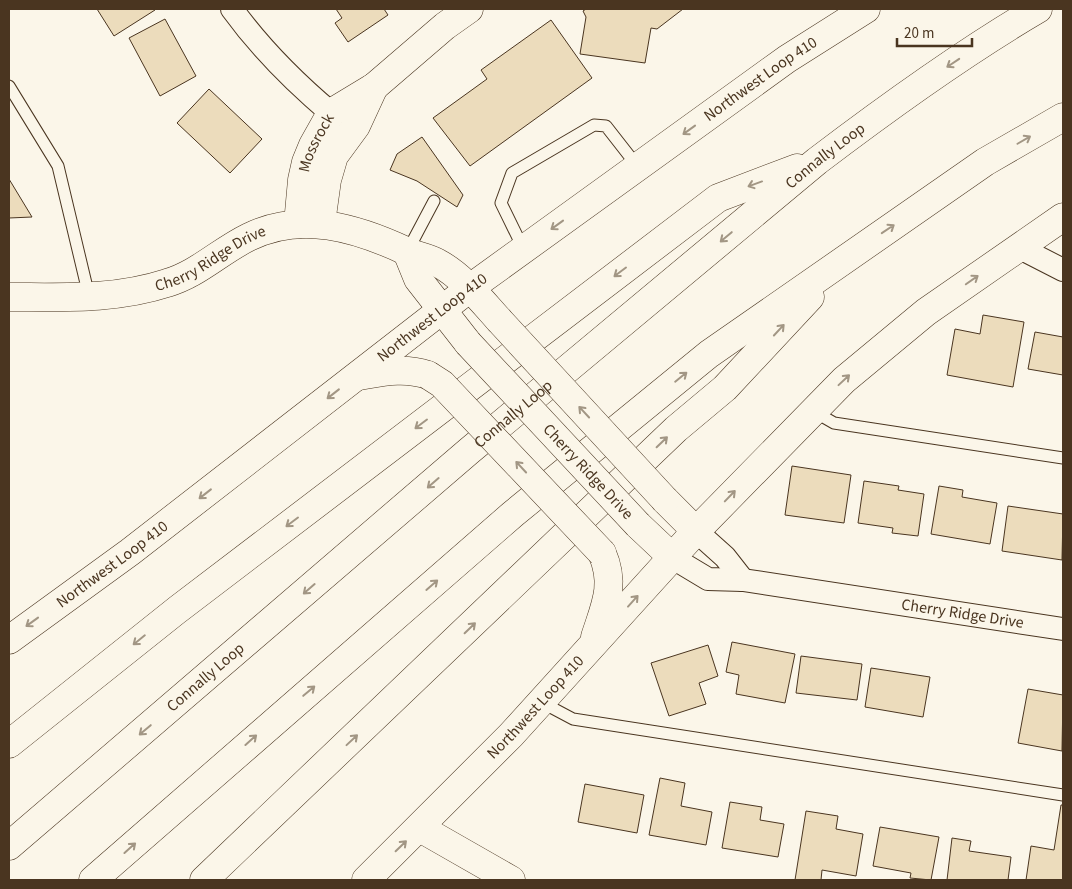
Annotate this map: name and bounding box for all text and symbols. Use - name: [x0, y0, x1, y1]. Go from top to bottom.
- scale bar: [897, 15, 972, 47]
- text: 20 m: [904, 23, 934, 44]
- street label: Northwest Loop 410: [699, 32, 822, 127]
- one-way arrow: [946, 58, 960, 68]
- street label: Mossrock: [293, 109, 340, 174]
- street label: Connally Loop: [780, 117, 870, 194]
- one-way arrow: [682, 125, 696, 135]
- one-way arrow: [1017, 134, 1031, 144]
- one-way arrow: [748, 180, 763, 189]
- street label: Cherry Ridge Drive: [152, 220, 269, 297]
- one-way arrow: [551, 220, 564, 231]
- one-way arrow: [881, 223, 895, 233]
- one-way arrow: [720, 231, 733, 242]
- one-way arrow: [614, 267, 627, 278]
- street label: Northwest Loop 410: [372, 268, 492, 367]
- one-way arrow: [964, 275, 978, 285]
- one-way arrow: [773, 323, 785, 336]
- one-way arrow: [674, 372, 687, 383]
- one-way arrow: [838, 374, 850, 386]
- street label: Connally Loop: [469, 375, 557, 453]
- one-way arrow: [327, 389, 340, 400]
- one-way arrow: [578, 406, 590, 419]
- one-way arrow: [414, 419, 428, 429]
- street label: Cherry Ridge Drive: [538, 419, 638, 524]
- one-way arrow: [656, 436, 669, 448]
- one-way arrow: [515, 460, 527, 473]
- one-way arrow: [426, 477, 439, 489]
- one-way arrow: [199, 488, 212, 499]
- one-way arrow: [724, 490, 736, 503]
- street label: Northwest Loop 410: [52, 515, 173, 613]
- one-way arrow: [286, 517, 299, 528]
- one-way arrow: [425, 580, 438, 591]
- one-way arrow: [303, 583, 316, 595]
- street label: Cherry Ridge Drive: [900, 593, 1025, 634]
- one-way arrow: [627, 594, 639, 607]
- one-way arrow: [25, 617, 39, 627]
- one-way arrow: [463, 622, 476, 634]
- one-way arrow: [133, 635, 146, 646]
- street label: Connally Loop: [162, 638, 249, 717]
- street label: Northwest Loop 410: [482, 651, 589, 764]
- one-way arrow: [302, 686, 315, 697]
- one-way arrow: [139, 724, 152, 735]
- one-way arrow: [245, 734, 258, 746]
- one-way arrow: [345, 734, 358, 746]
- one-way arrow: [395, 840, 408, 852]
- one-way arrow: [123, 842, 136, 854]

